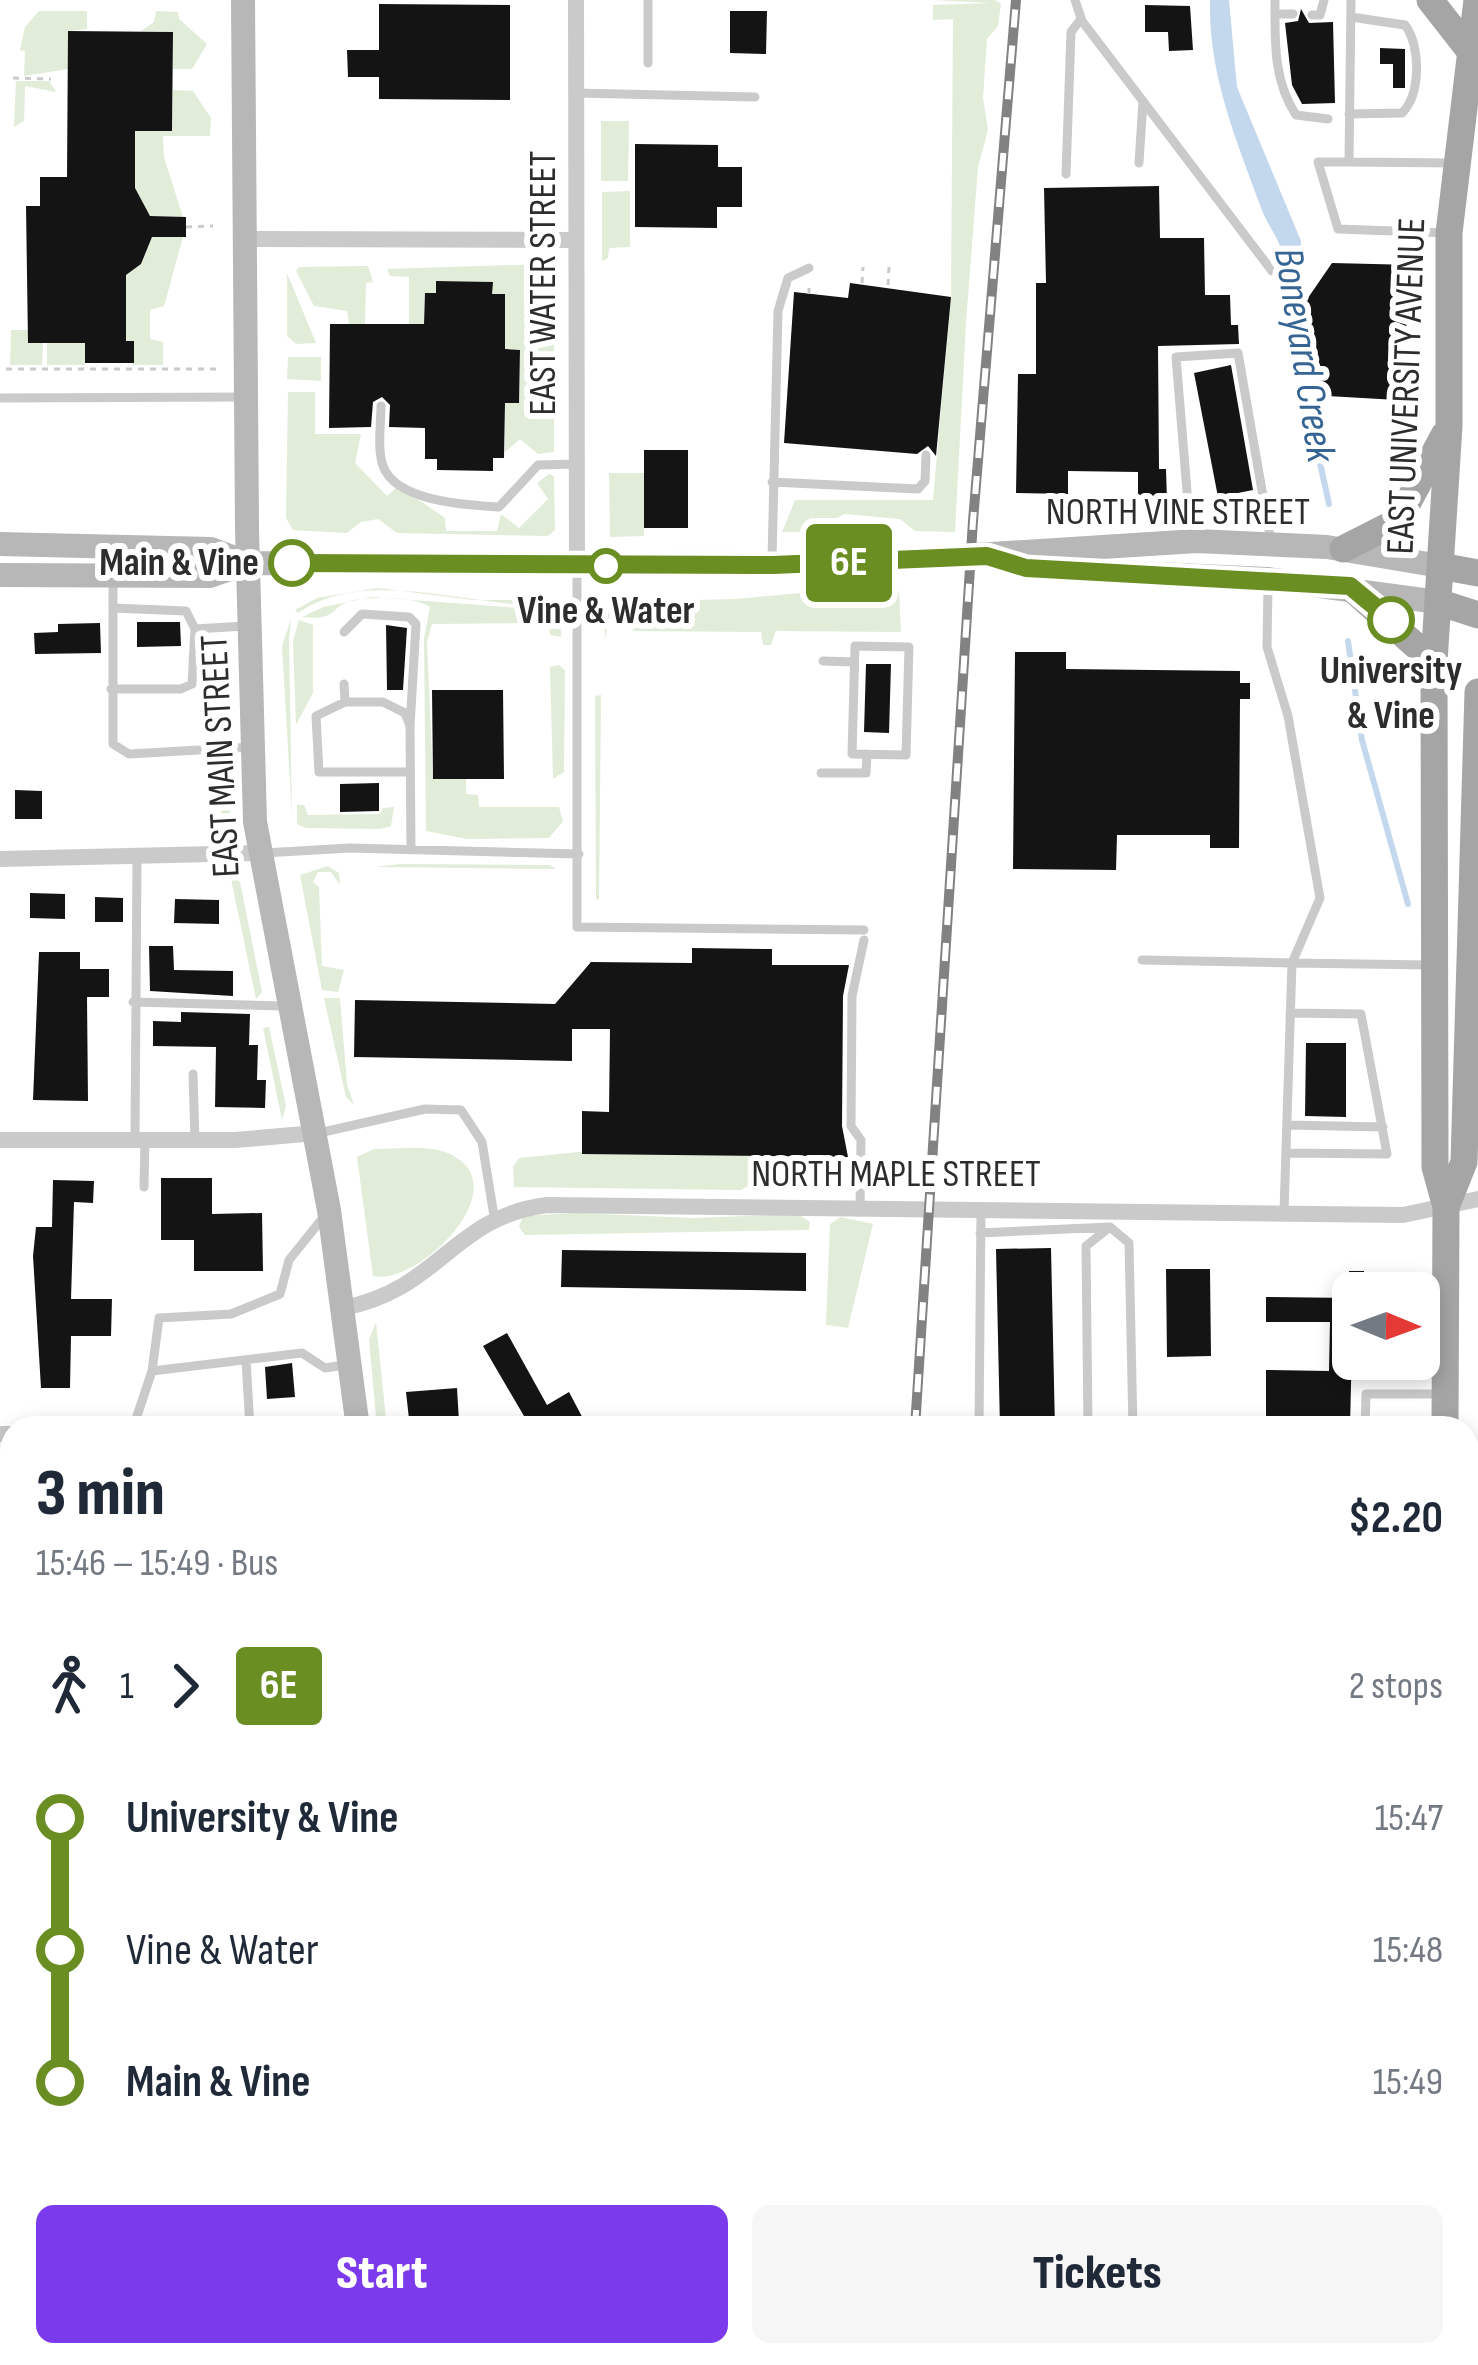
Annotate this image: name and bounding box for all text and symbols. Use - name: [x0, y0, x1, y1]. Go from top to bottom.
- street label: EAST WATER STREET: [520, 151, 567, 415]
- street label: EAST UNIVERSITY AVENUE: [1378, 217, 1436, 555]
- water label: Boneyard Creek: [1262, 244, 1346, 467]
- street label: NORTH VINE STREET: [1046, 489, 1310, 536]
- line badge: 6E: [795, 524, 903, 602]
- text: 6E: [830, 537, 868, 588]
- place label: Main & Vine: [99, 540, 259, 587]
- marker: Main & Vine: [270, 541, 314, 585]
- marker: Vine & Water: [590, 550, 622, 582]
- place label: Vine & Water: [517, 588, 695, 635]
- marker: University & Vine: [1369, 598, 1413, 642]
- street label: EAST MAIN STREET: [191, 633, 251, 879]
- place label: University & Vine: [1320, 648, 1462, 740]
- street label: NORTH MAPLE STREET: [751, 1151, 1041, 1198]
- north arrow: [1332, 1272, 1440, 1380]
- map controls: [1332, 1272, 1440, 1380]
- text: 3 min: [36, 1455, 165, 1534]
- text: $2.20: [1348, 1491, 1443, 1546]
- text: 15:46 – 15:49 · Bus: [36, 1540, 278, 1587]
- icon: walk: [36, 1653, 102, 1719]
- icon: forward: [152, 1653, 218, 1719]
- text: 6E: [260, 1660, 298, 1711]
- text: 1: [120, 1663, 134, 1710]
- text: 2 stops: [1349, 1663, 1443, 1710]
- text: University & Vine: [126, 1791, 399, 1846]
- text: 15:47: [1375, 1795, 1443, 1842]
- text: Vine & Water: [126, 1923, 319, 1978]
- text: 15:48: [1373, 1927, 1443, 1974]
- text: Main & Vine: [126, 2055, 310, 2110]
- text: 15:49: [1373, 2059, 1443, 2106]
- button: Start: [36, 2205, 728, 2343]
- button: Tickets: [752, 2205, 1443, 2343]

